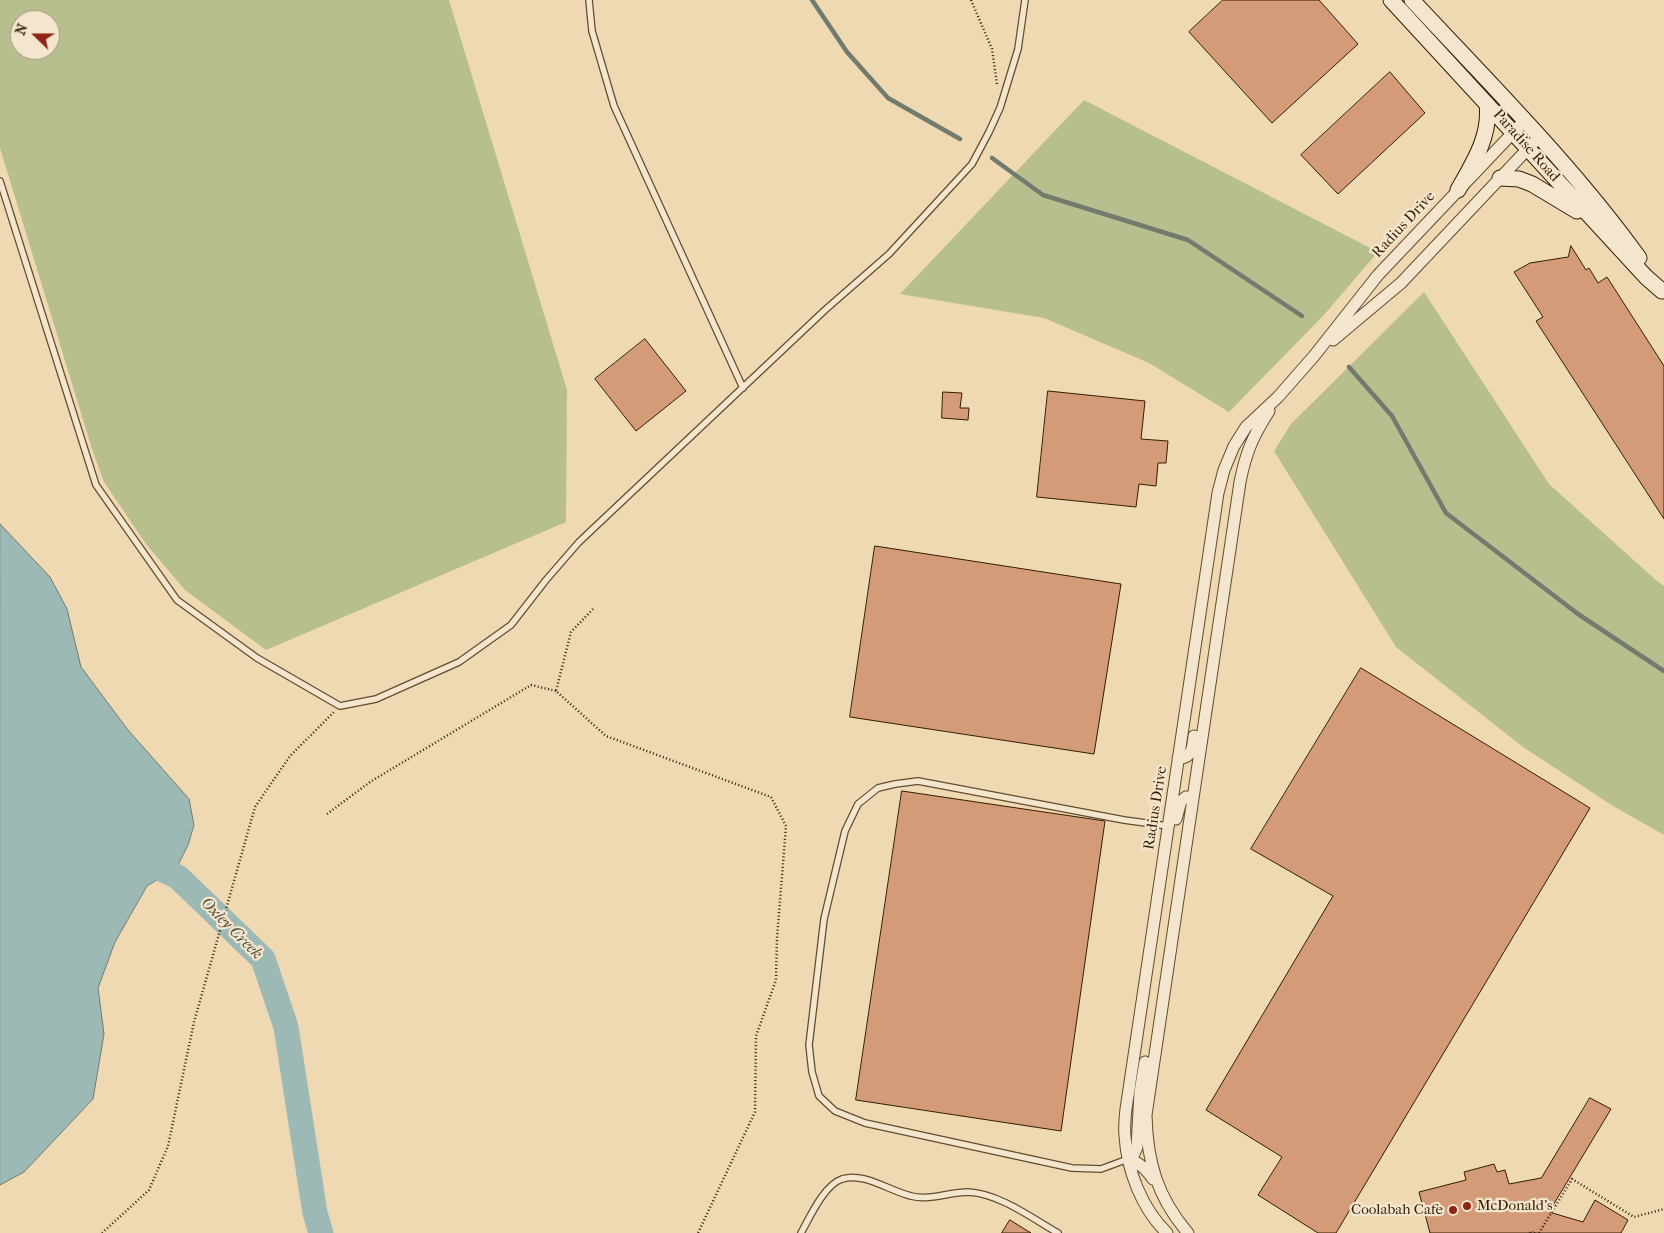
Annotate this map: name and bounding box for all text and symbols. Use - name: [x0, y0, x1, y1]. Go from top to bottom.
- north arrow: [10, 10, 60, 60]
- text: N: [12, 21, 31, 38]
- street label: Paradise Road: [1489, 106, 1563, 186]
- street label: Radius Drive: [1369, 188, 1439, 262]
- street label: Radius Drive: [1141, 765, 1171, 851]
- water label: Oxley Creek: [196, 894, 266, 964]
- place label: McDonald's: [1477, 1197, 1553, 1215]
- marker: McDonald's: [1461, 1200, 1473, 1212]
- place label: Coolabah Cafe: [1351, 1201, 1443, 1219]
- marker: Coolabah Cafe: [1447, 1204, 1459, 1216]

